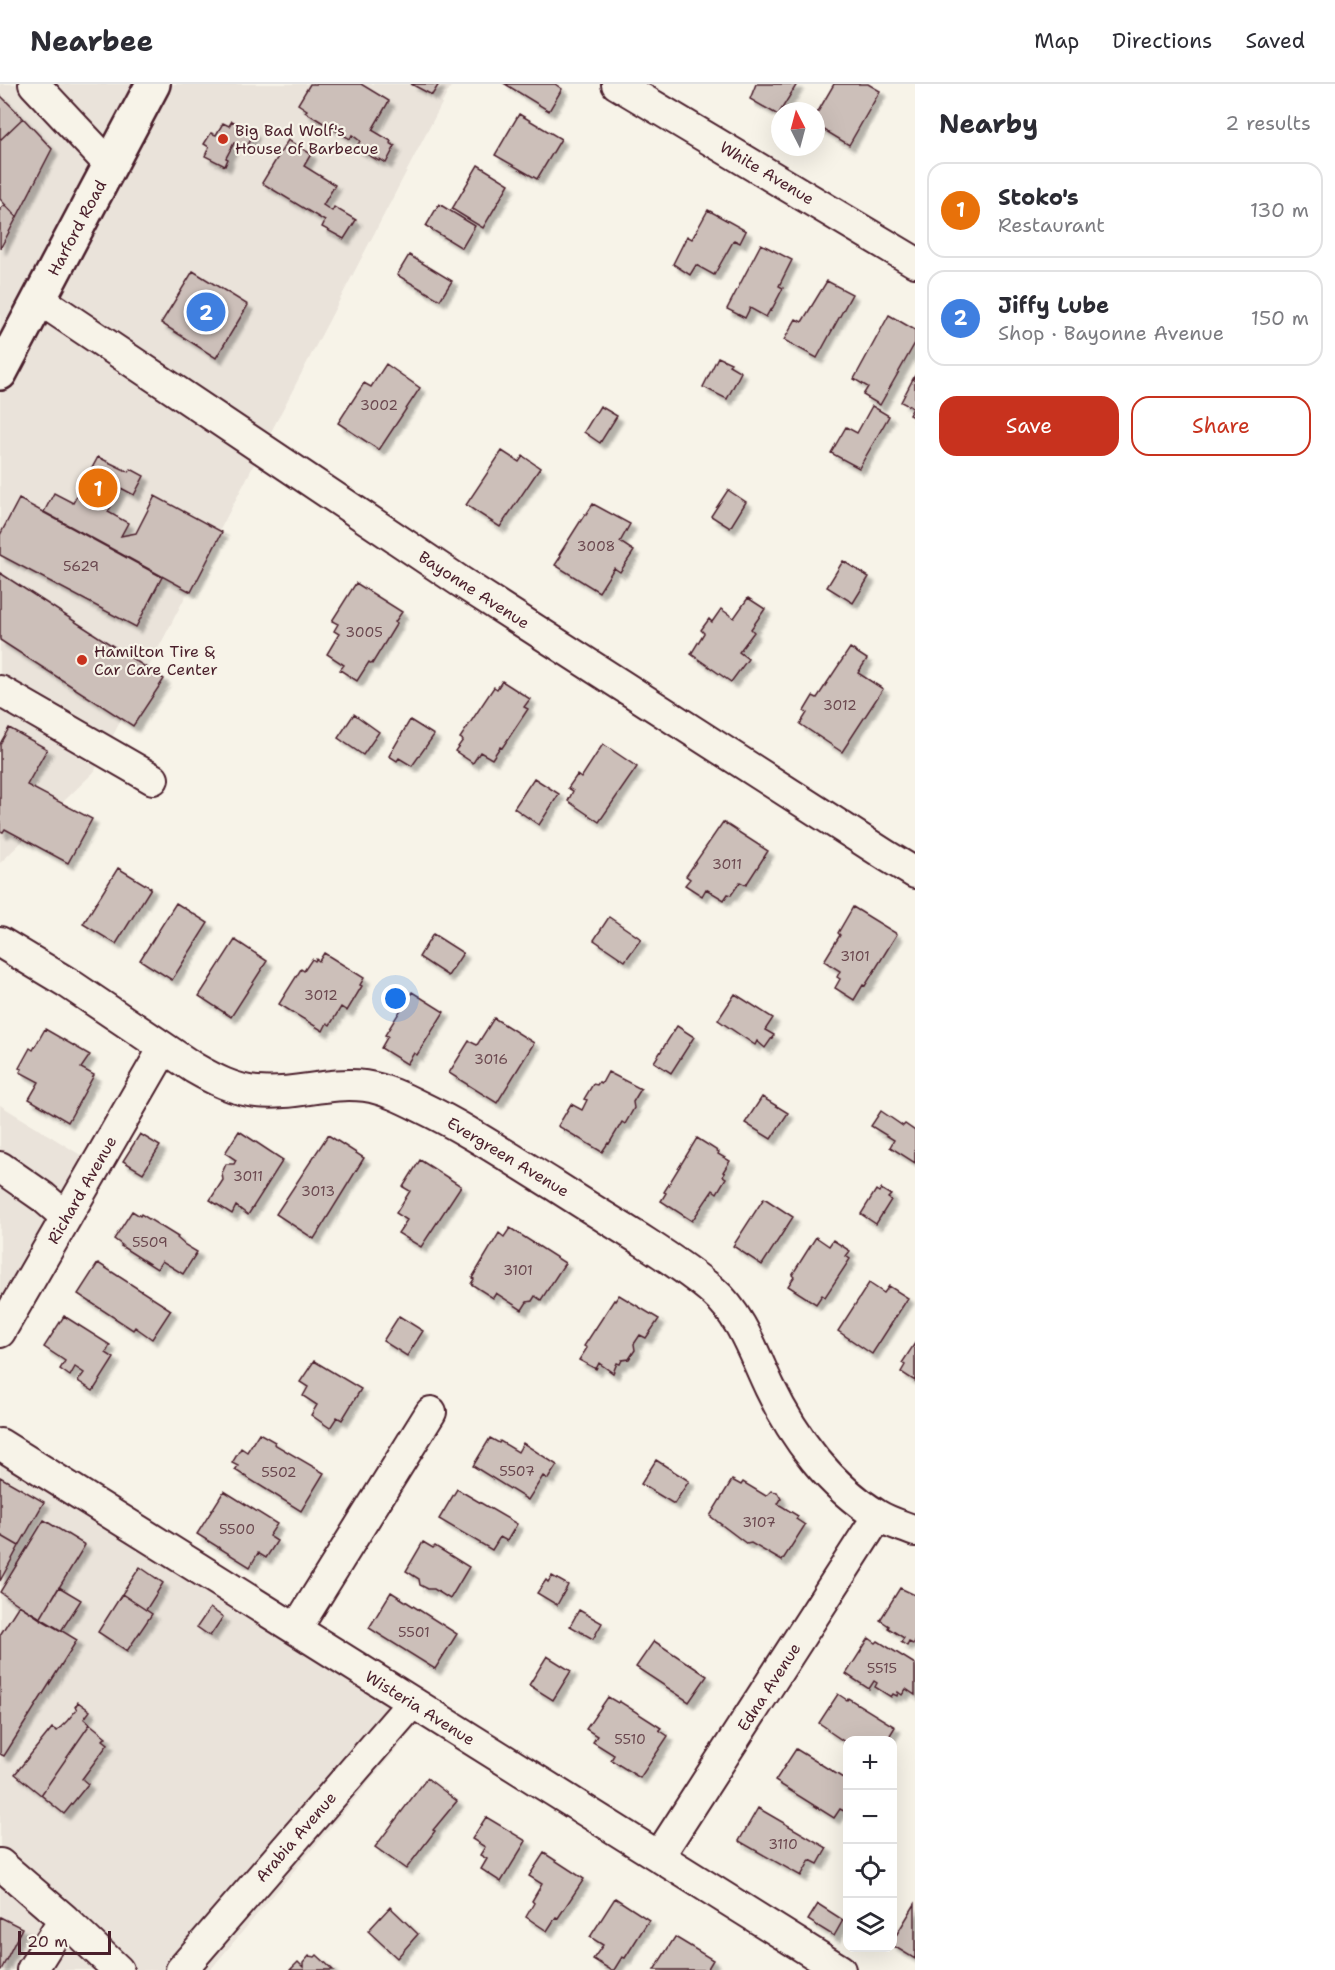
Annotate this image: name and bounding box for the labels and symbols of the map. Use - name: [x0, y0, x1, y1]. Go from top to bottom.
- north arrow: [771, 102, 825, 156]
- place label: Big Bad Wolf's House of Barbecue: [235, 120, 379, 159]
- marker: Big Bad Wolf's House of Barbecue: [216, 132, 230, 146]
- street label: White Avenue: [716, 137, 818, 209]
- street label: Harford Road: [43, 176, 111, 280]
- pin: 2: [186, 290, 226, 334]
- house number: 3002: [360, 396, 398, 414]
- pin: 1: [78, 466, 118, 510]
- house number: 3008: [577, 537, 615, 555]
- street label: Bayonne Avenue: [415, 546, 533, 634]
- house number: 5629: [63, 557, 99, 575]
- house number: 3005: [345, 623, 383, 641]
- place label: Hamilton Tire & Car Care Center: [94, 641, 218, 680]
- marker: Hamilton Tire & Car Care Center: [75, 653, 89, 667]
- house number: 3012: [823, 696, 857, 714]
- house number: 3011: [712, 855, 742, 873]
- house number: 3101: [840, 947, 870, 965]
- your location: [381, 984, 410, 1013]
- house number: 3012: [304, 986, 338, 1004]
- house number: 3016: [474, 1050, 508, 1068]
- street label: Evergreen Avenue: [443, 1112, 573, 1202]
- street label: Richard Avenue: [43, 1132, 121, 1248]
- house number: 3011: [233, 1167, 263, 1185]
- house number: 3013: [301, 1182, 335, 1200]
- house number: 5509: [132, 1233, 168, 1251]
- house number: 3101: [503, 1261, 533, 1279]
- house number: 5507: [499, 1462, 535, 1480]
- house number: 5502: [261, 1463, 297, 1481]
- house number: 3107: [742, 1513, 776, 1531]
- house number: 5500: [219, 1520, 255, 1538]
- house number: 5501: [398, 1623, 430, 1641]
- street label: Edna Avenue: [733, 1639, 805, 1735]
- house number: 5515: [867, 1659, 897, 1677]
- street label: Wisteria Avenue: [361, 1666, 479, 1750]
- house number: 5510: [614, 1730, 646, 1748]
- street label: Arabia Avenue: [251, 1787, 341, 1887]
- house number: 3110: [768, 1835, 798, 1853]
- scale bar: [18, 1928, 111, 1956]

